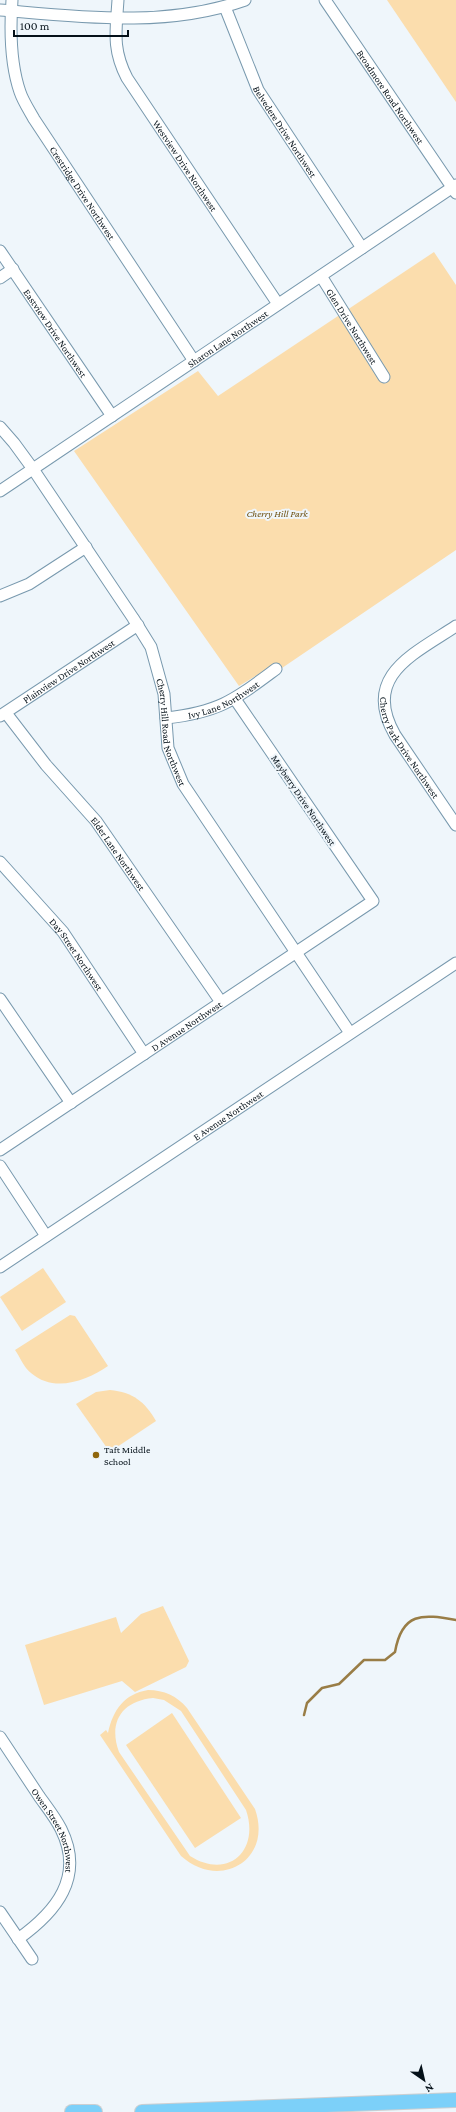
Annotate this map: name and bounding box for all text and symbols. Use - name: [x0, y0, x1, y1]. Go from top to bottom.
- scale bar: [14, 12, 128, 38]
- text: 100 m: [20, 19, 50, 33]
- street label: Broadmore Road Northwest: [355, 48, 426, 147]
- street label: Belvedere Drive Northwest: [251, 85, 319, 180]
- street label: Westview Drive Northwest: [151, 118, 220, 214]
- street label: Crestridge Drive Northwest: [48, 144, 118, 243]
- street label: Eastview Drive Northwest: [21, 287, 89, 380]
- street label: Glen Drive Northwest: [324, 287, 380, 367]
- street label: Sharon Lane Northwest: [186, 308, 271, 370]
- park label: Cherry Hill Park: [246, 508, 308, 519]
- street label: Plainview Drive Northwest: [21, 637, 117, 705]
- street label: Cherry Hill Road Northwest: [154, 677, 188, 788]
- street label: Ivy Lane Northwest: [187, 678, 262, 721]
- street label: Cherry Park Drive Northwest: [378, 697, 442, 801]
- street label: Mayberry Drive Northwest: [269, 753, 338, 848]
- street label: Elder Lane Northwest: [89, 815, 148, 893]
- street label: Day Street Northwest: [47, 916, 106, 993]
- street label: D Avenue Northwest: [149, 998, 225, 1054]
- street label: E Avenue Northwest: [191, 1088, 266, 1143]
- place label: Taft Middle School: [104, 1444, 151, 1467]
- marker: Taft Middle School: [91, 1450, 101, 1460]
- street label: Owen Street Northwest: [29, 1786, 75, 1874]
- north arrow: [404, 2060, 444, 2100]
- text: N: [423, 2081, 436, 2096]

